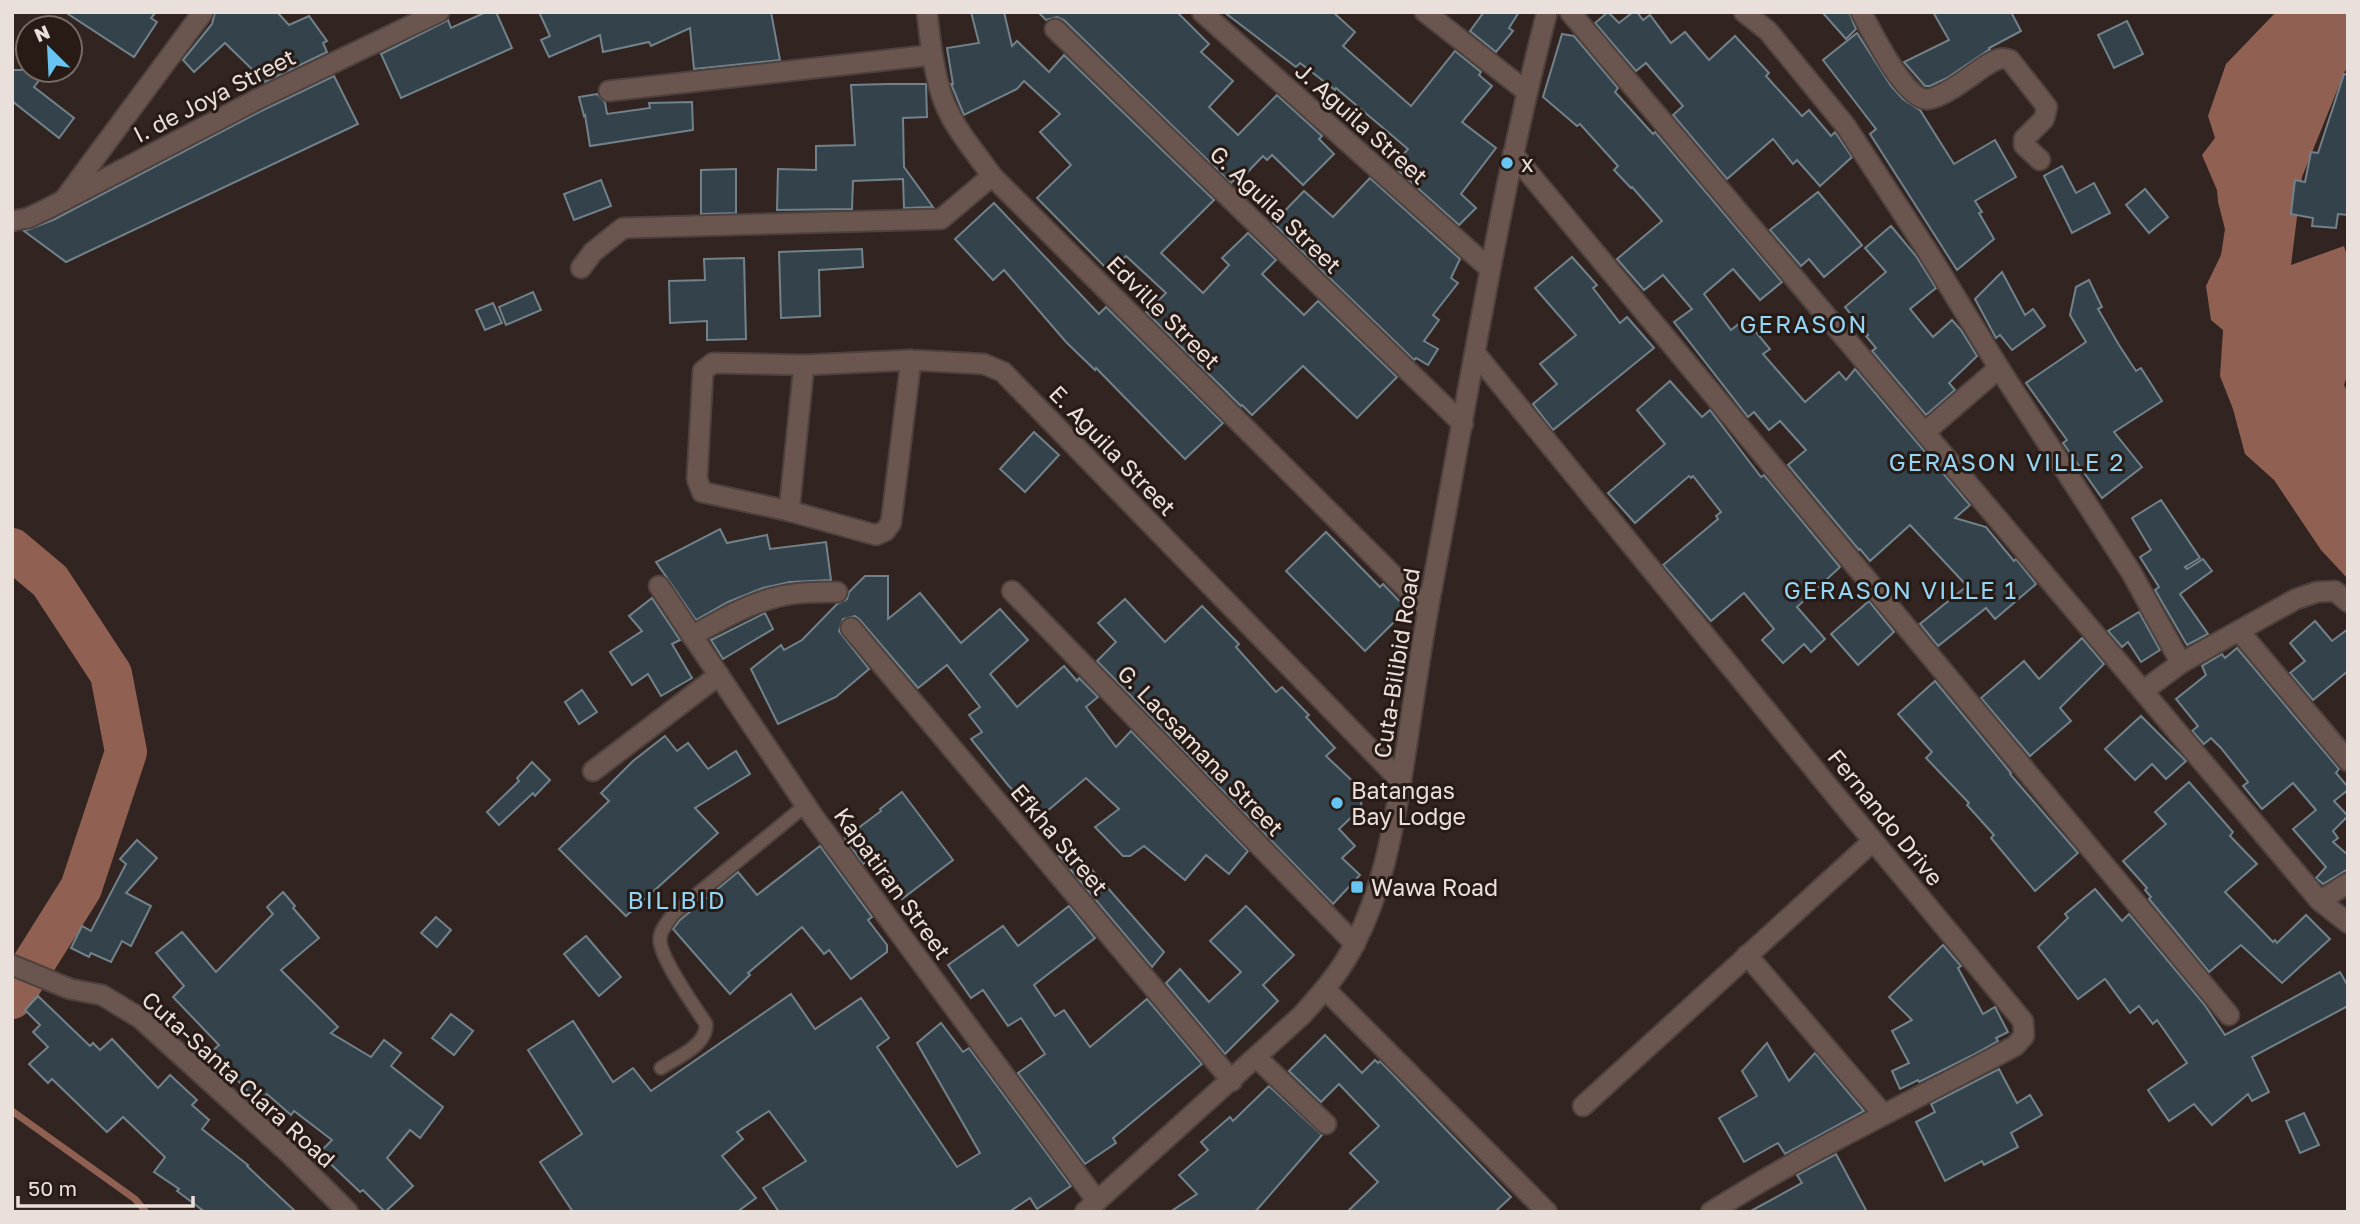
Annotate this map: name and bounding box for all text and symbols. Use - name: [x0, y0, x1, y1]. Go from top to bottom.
- north arrow: [14, 14, 84, 84]
- text: N: [31, 20, 53, 46]
- street label: I. de Joya Street: [128, 42, 300, 148]
- street label: J. Aguila Street: [1290, 56, 1434, 190]
- street label: G. Aguila Street: [1204, 139, 1348, 279]
- place label: x: [1521, 149, 1534, 177]
- marker: x: [1499, 155, 1515, 171]
- street label: Edville Street: [1102, 250, 1226, 374]
- district label: GERASON: [1739, 309, 1869, 338]
- street label: E. Aguila Street: [1044, 379, 1182, 521]
- district label: GERASON VILLE 2: [1889, 447, 2125, 476]
- street label: Cuta-Bilibid Road: [1367, 566, 1425, 760]
- district label: GERASON VILLE 1: [1784, 575, 2018, 604]
- street label: G. Lacsamana Street: [1112, 659, 1290, 841]
- street label: Fernando Drive: [1822, 743, 1950, 891]
- place label: Batangas Bay Lodge: [1351, 776, 1466, 830]
- street label: Efkha Street: [1005, 778, 1115, 900]
- marker: Batangas Bay Lodge: [1329, 795, 1345, 811]
- street label: Kapatiran Street: [829, 802, 957, 964]
- place label: Wawa Road: [1371, 873, 1498, 901]
- marker: Wawa Road: [1349, 879, 1365, 895]
- district label: BILIBID: [627, 885, 727, 914]
- street label: Cuta-Santa Clara Road: [137, 985, 341, 1173]
- scale bar: [18, 1164, 192, 1208]
- text: 50 m: [28, 1175, 77, 1201]

